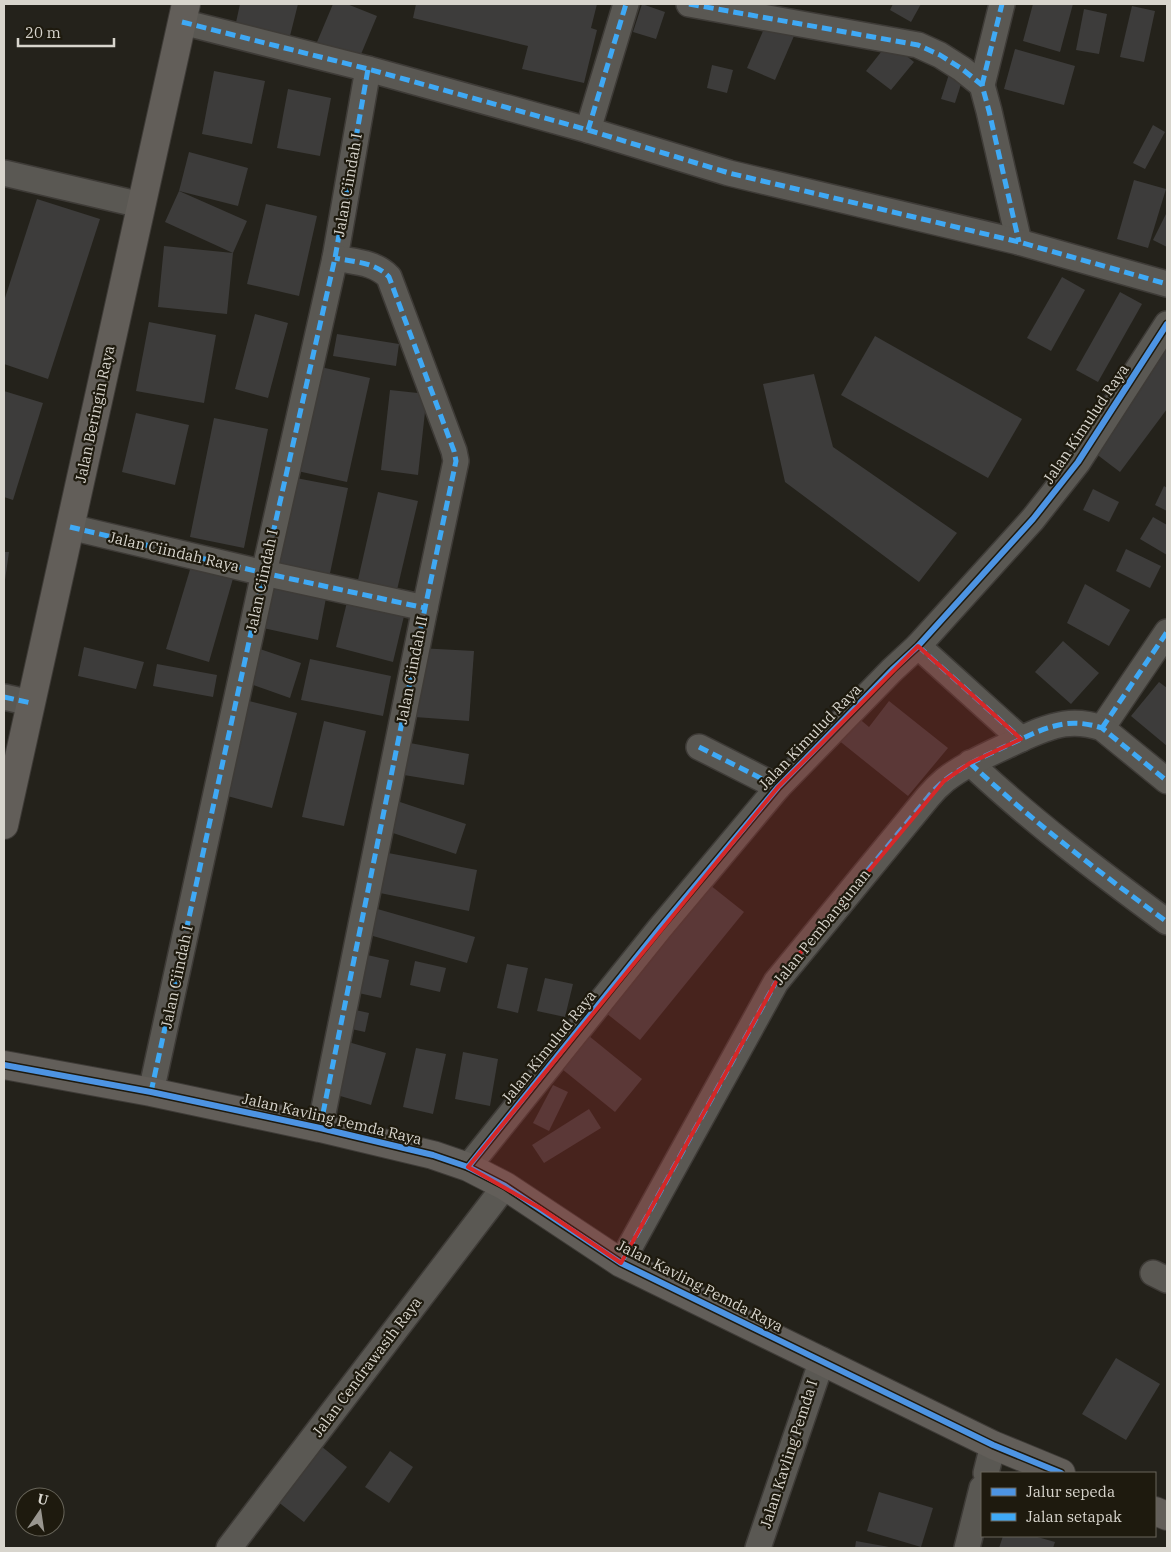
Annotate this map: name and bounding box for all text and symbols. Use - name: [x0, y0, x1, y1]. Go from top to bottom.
- scale bar: [18, 15, 114, 47]
- text: 20 m: [25, 23, 61, 42]
- street label: Jalan Ciindah I: [329, 132, 366, 238]
- street label: Jalan Beringin Raya: [71, 344, 118, 484]
- street label: Jalan Kimulud Raya: [1039, 360, 1133, 487]
- street label: Jalan Ciindah Raya: [107, 527, 241, 576]
- street label: Jalan Ciindah I: [241, 528, 282, 634]
- street label: Jalan Ciindah II: [392, 614, 431, 726]
- street label: Jalan Kimulud Raya: [754, 680, 865, 794]
- street label: Jalan Pembangunan: [769, 864, 875, 989]
- street label: Jalan Ciindah I: [156, 924, 197, 1030]
- street label: Jalan Kimulud Raya: [497, 986, 600, 1107]
- street label: Jalan Kavling Pemda Raya: [240, 1089, 424, 1148]
- street label: Jalan Kavling Pemda Raya: [614, 1235, 786, 1336]
- street label: Jalan Cendrawasih Raya: [308, 1293, 425, 1441]
- street label: Jalan Kavling Pemda I: [756, 1377, 822, 1530]
- legend: [981, 1472, 1156, 1537]
- text: Jalur sepeda: [1026, 1482, 1115, 1501]
- north arrow: [15, 1487, 65, 1537]
- text: U: [36, 1489, 50, 1509]
- text: Jalan setapak: [1026, 1507, 1122, 1526]

